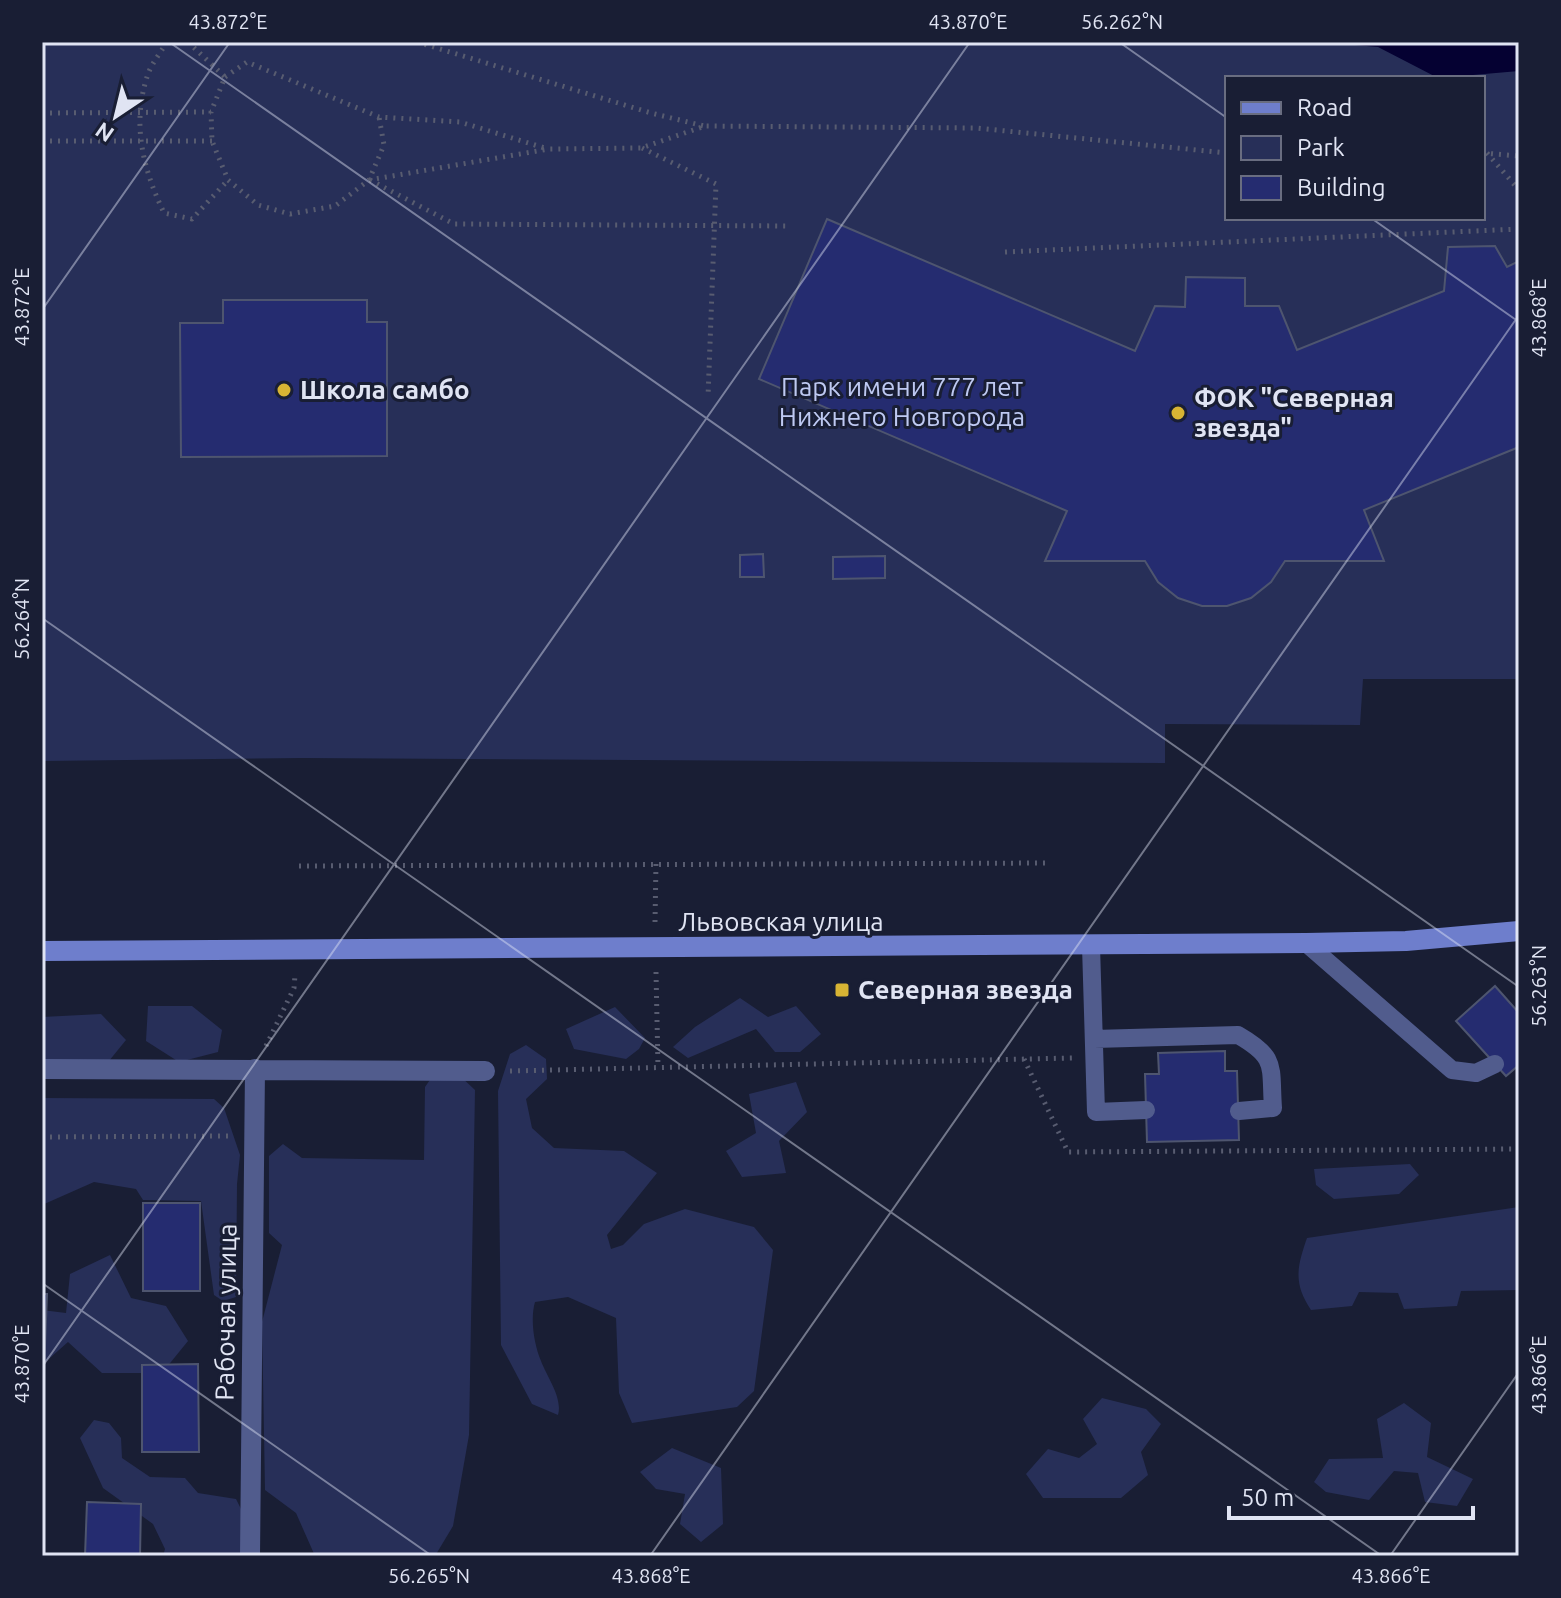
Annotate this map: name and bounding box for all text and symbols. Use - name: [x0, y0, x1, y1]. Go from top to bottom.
- text: 43.872°E: [189, 10, 268, 33]
- text: 43.870°E: [929, 10, 1008, 33]
- text: 56.262°N: [1081, 10, 1163, 33]
- north arrow: [76, 76, 156, 156]
- legend: [1225, 76, 1485, 220]
- text: Road: [1297, 94, 1352, 121]
- text: N: [90, 118, 118, 148]
- text: Park: [1297, 134, 1345, 161]
- text: Building: [1297, 174, 1385, 201]
- text: 43.872°E: [10, 268, 33, 347]
- text: 43.868°E: [1527, 279, 1550, 358]
- park label: Парк имени 777 лет Нижнего Новгорода: [779, 372, 1025, 431]
- place label: Школа самбо: [300, 375, 470, 404]
- marker: Школа самбо: [275, 381, 293, 399]
- place label: ФОК "Северная звезда": [1194, 383, 1394, 442]
- marker: ФОК "Северная звезда": [1169, 404, 1187, 422]
- text: 56.264°N: [10, 578, 33, 660]
- street label: Львовская улица: [678, 907, 884, 936]
- text: 56.263°N: [1527, 945, 1550, 1027]
- place label: Северная звезда: [858, 975, 1073, 1004]
- marker: Северная звезда: [833, 981, 851, 999]
- street label: Рабочая улица: [209, 1223, 242, 1401]
- text: 43.870°E: [10, 1325, 33, 1404]
- text: 43.866°E: [1527, 1336, 1550, 1415]
- scale bar: [1229, 1470, 1473, 1520]
- text: 50 m: [1241, 1484, 1294, 1511]
- text: 56.265°N: [388, 1564, 470, 1587]
- text: 43.868°E: [612, 1564, 691, 1587]
- text: 43.866°E: [1352, 1564, 1431, 1587]

